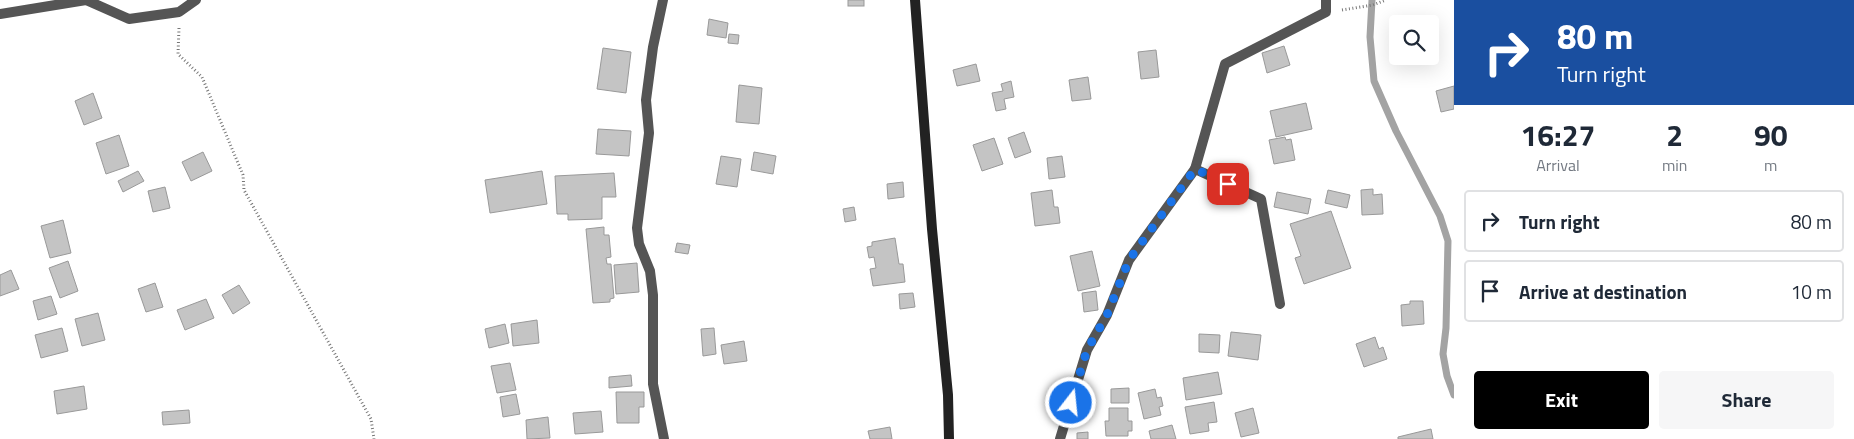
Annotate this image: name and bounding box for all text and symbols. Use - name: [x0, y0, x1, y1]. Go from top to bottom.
- text: 80 m: [1557, 9, 1633, 63]
- map controls: [1389, 15, 1439, 65]
- button: search: [1389, 15, 1439, 65]
- icon: right: [1474, 20, 1539, 85]
- text: Turn right: [1557, 57, 1646, 91]
- text: 16:27: [1521, 112, 1595, 158]
- text: 2: [1666, 112, 1683, 158]
- text: 90: [1754, 112, 1787, 158]
- text: Arrival: [1536, 153, 1580, 177]
- text: min: [1662, 153, 1687, 177]
- text: m: [1764, 153, 1777, 177]
- pin: [1207, 163, 1249, 205]
- icon: arrive: [1214, 170, 1242, 198]
- icon: right: [1476, 207, 1504, 235]
- text: Turn right: [1519, 207, 1600, 236]
- text: 80 m: [1791, 207, 1832, 236]
- icon: arrive: [1476, 277, 1504, 305]
- text: Arrive at destination: [1519, 277, 1687, 306]
- text: 10 m: [1791, 277, 1832, 306]
- button: Exit: [1474, 371, 1649, 429]
- button: Share: [1659, 371, 1834, 429]
- position arrow: [1044, 376, 1096, 428]

